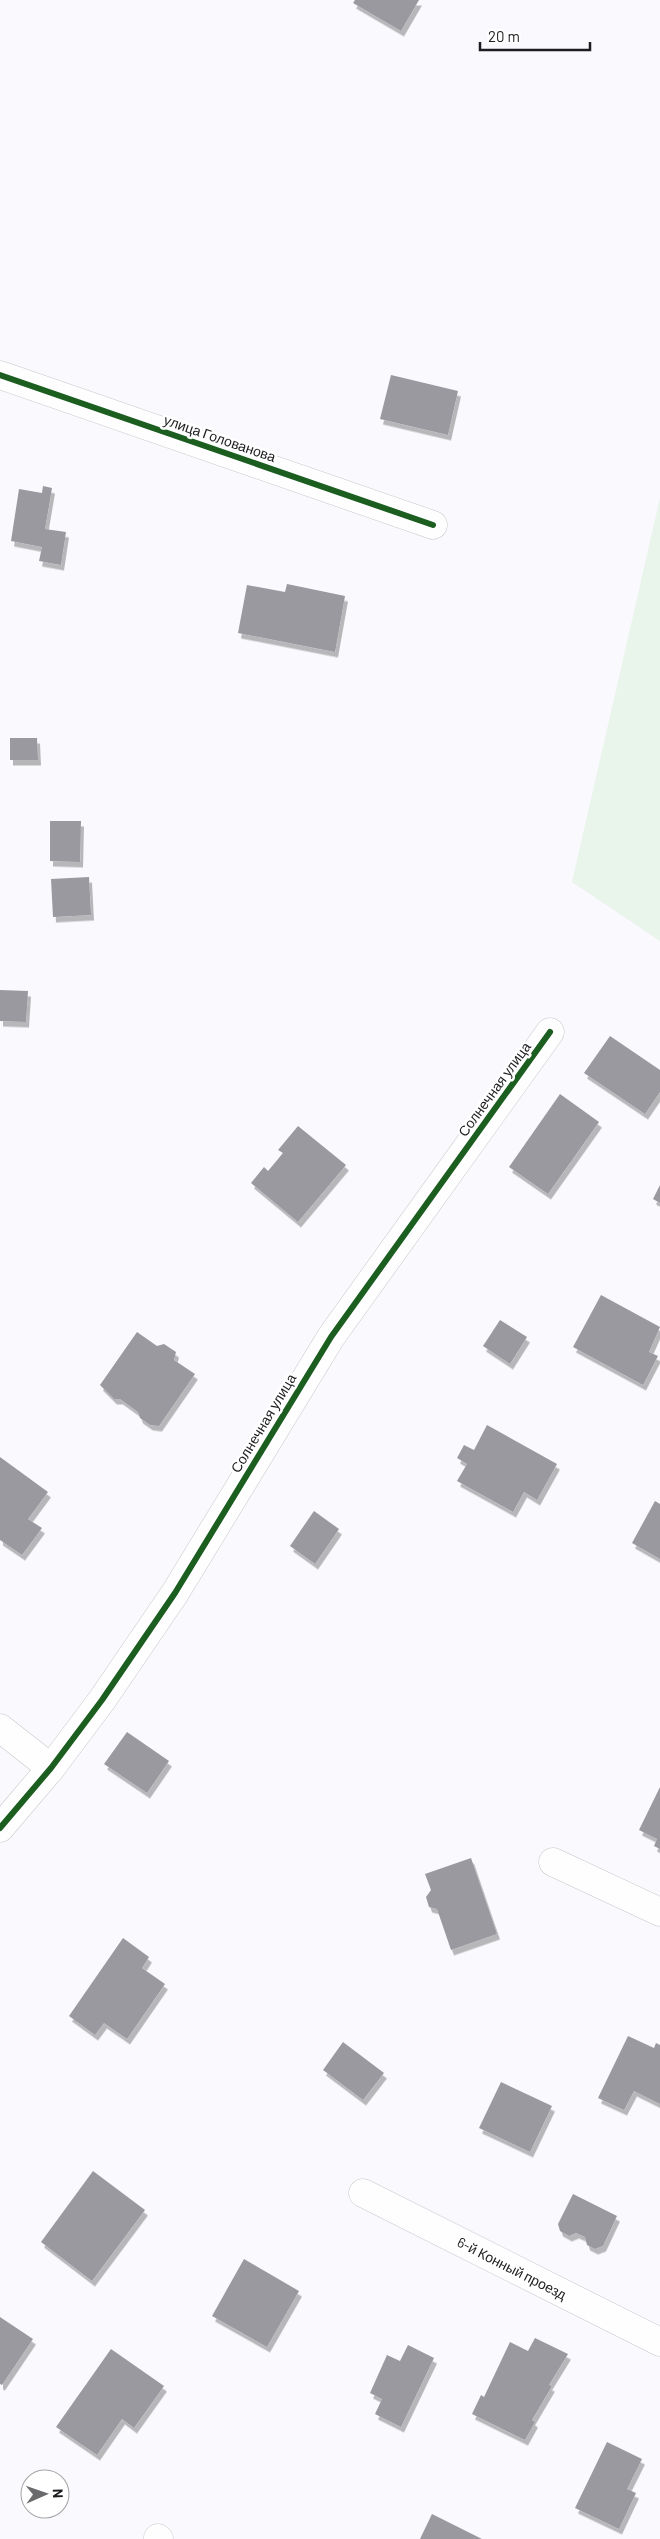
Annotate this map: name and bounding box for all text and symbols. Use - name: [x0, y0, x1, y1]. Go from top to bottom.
- scale bar: [480, 20, 590, 52]
- text: 20 m: [488, 27, 520, 45]
- street label: улица Голованова: [162, 411, 278, 465]
- street label: Солнечная улица: [454, 1038, 534, 1140]
- street label: Солнечная улица: [227, 1370, 299, 1476]
- street label: 6-й Конный проезд: [455, 2233, 569, 2303]
- north arrow: [20, 2469, 70, 2519]
- text: N: [50, 2489, 67, 2498]

